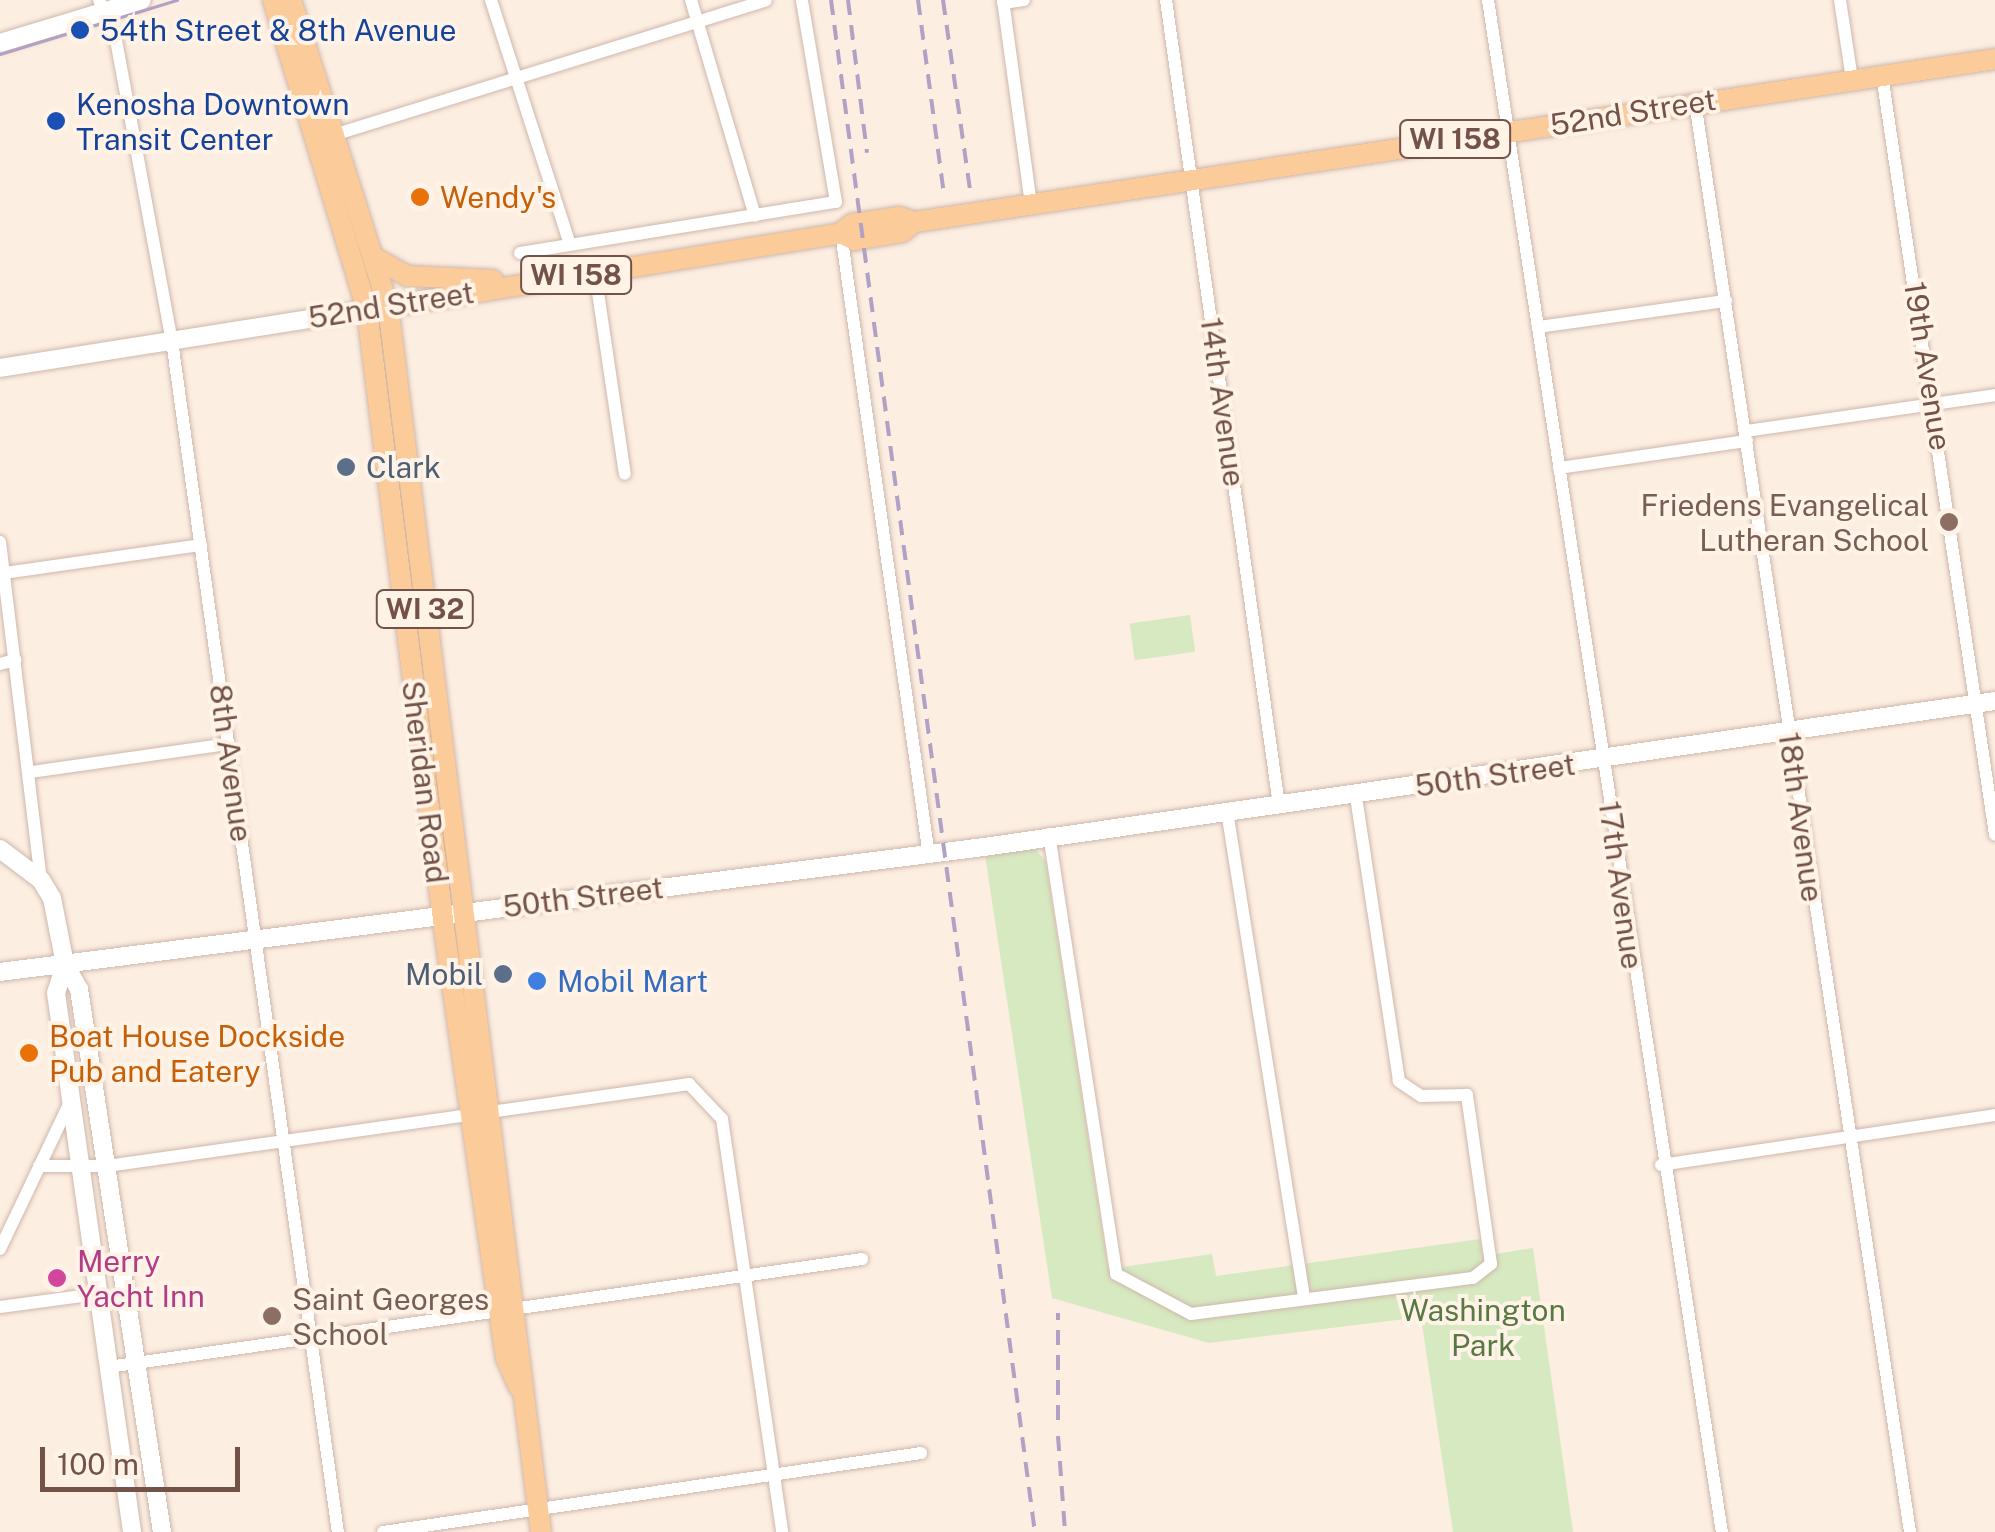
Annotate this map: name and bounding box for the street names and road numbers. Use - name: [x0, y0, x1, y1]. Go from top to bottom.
- street label: 52nd Street: [1548, 81, 1718, 143]
- road number: WI 158: [1398, 116, 1512, 162]
- road number: WI 158: [518, 252, 634, 298]
- street label: 52nd Street: [306, 274, 476, 336]
- street label: 19th Avenue: [1897, 279, 1959, 453]
- street label: 14th Avenue: [1193, 315, 1253, 489]
- road number: WI 32: [375, 586, 475, 632]
- street label: Sheridan Road: [395, 679, 455, 885]
- street label: 8th Avenue: [202, 682, 260, 844]
- street label: 18th Avenue: [1771, 730, 1831, 904]
- street label: 50th Street: [1413, 746, 1577, 804]
- street label: 17th Avenue: [1591, 799, 1651, 971]
- street label: 50th Street: [501, 869, 665, 925]

